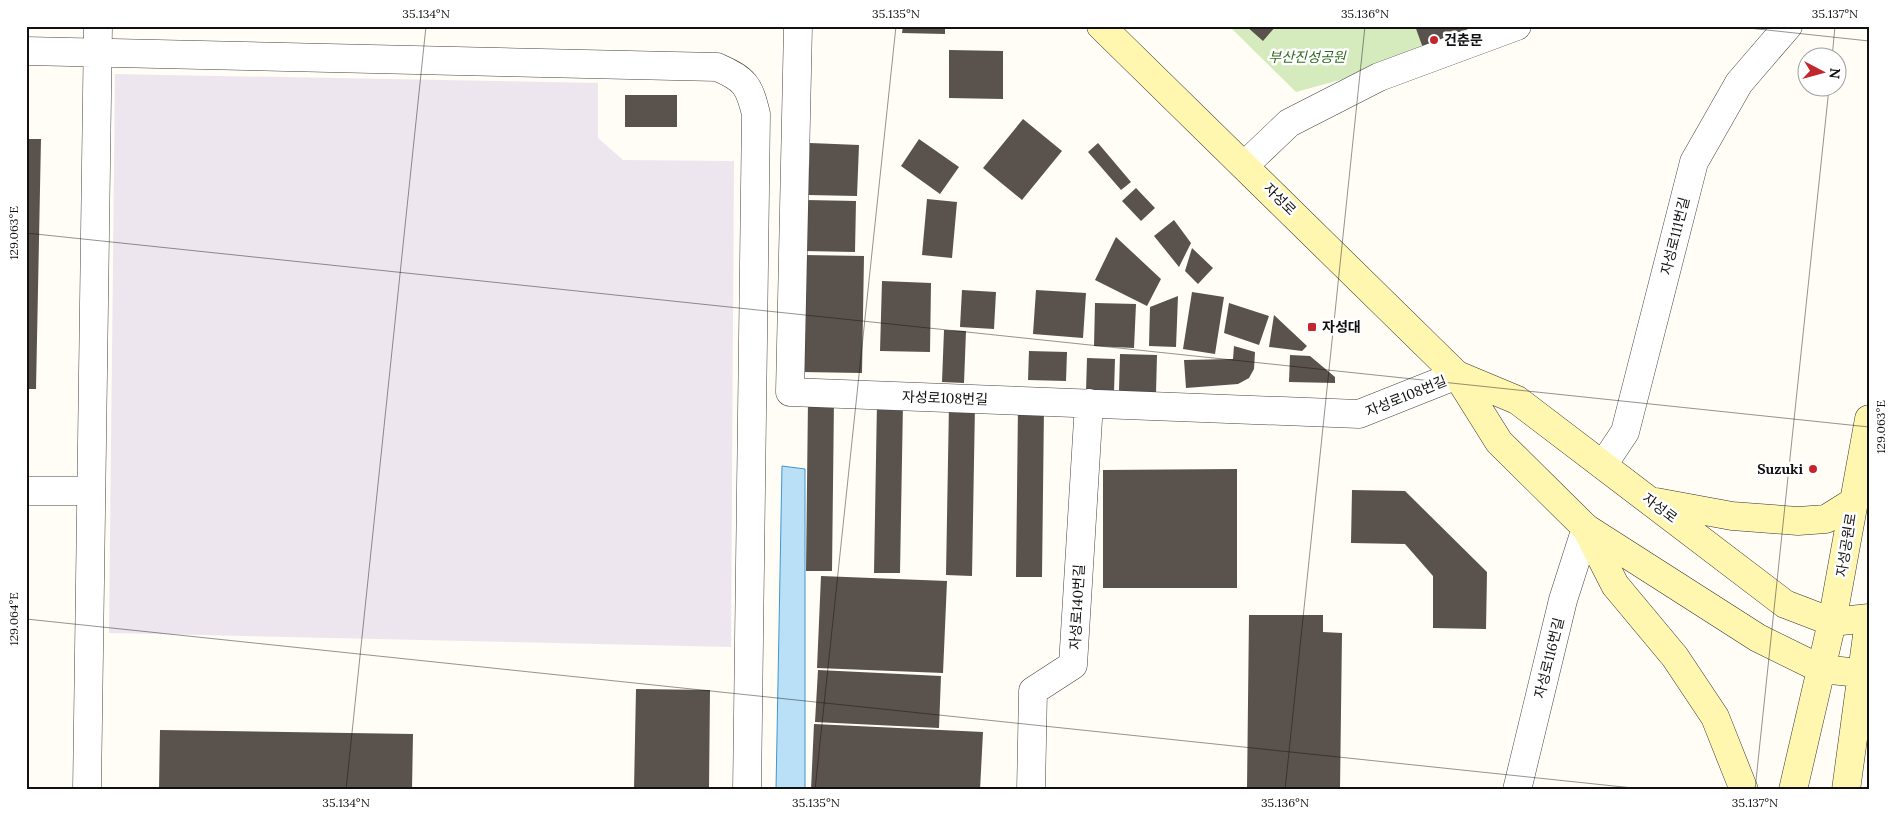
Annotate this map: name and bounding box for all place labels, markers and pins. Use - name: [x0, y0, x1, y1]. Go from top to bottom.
- place label: 건춘문: [1444, 31, 1483, 49]
- marker: 건춘문: [1428, 34, 1440, 46]
- place label: 자성대: [1322, 318, 1361, 336]
- marker: 자성대: [1306, 321, 1318, 333]
- place label: Suzuki: [1757, 460, 1803, 478]
- marker: Suzuki: [1807, 463, 1819, 475]

